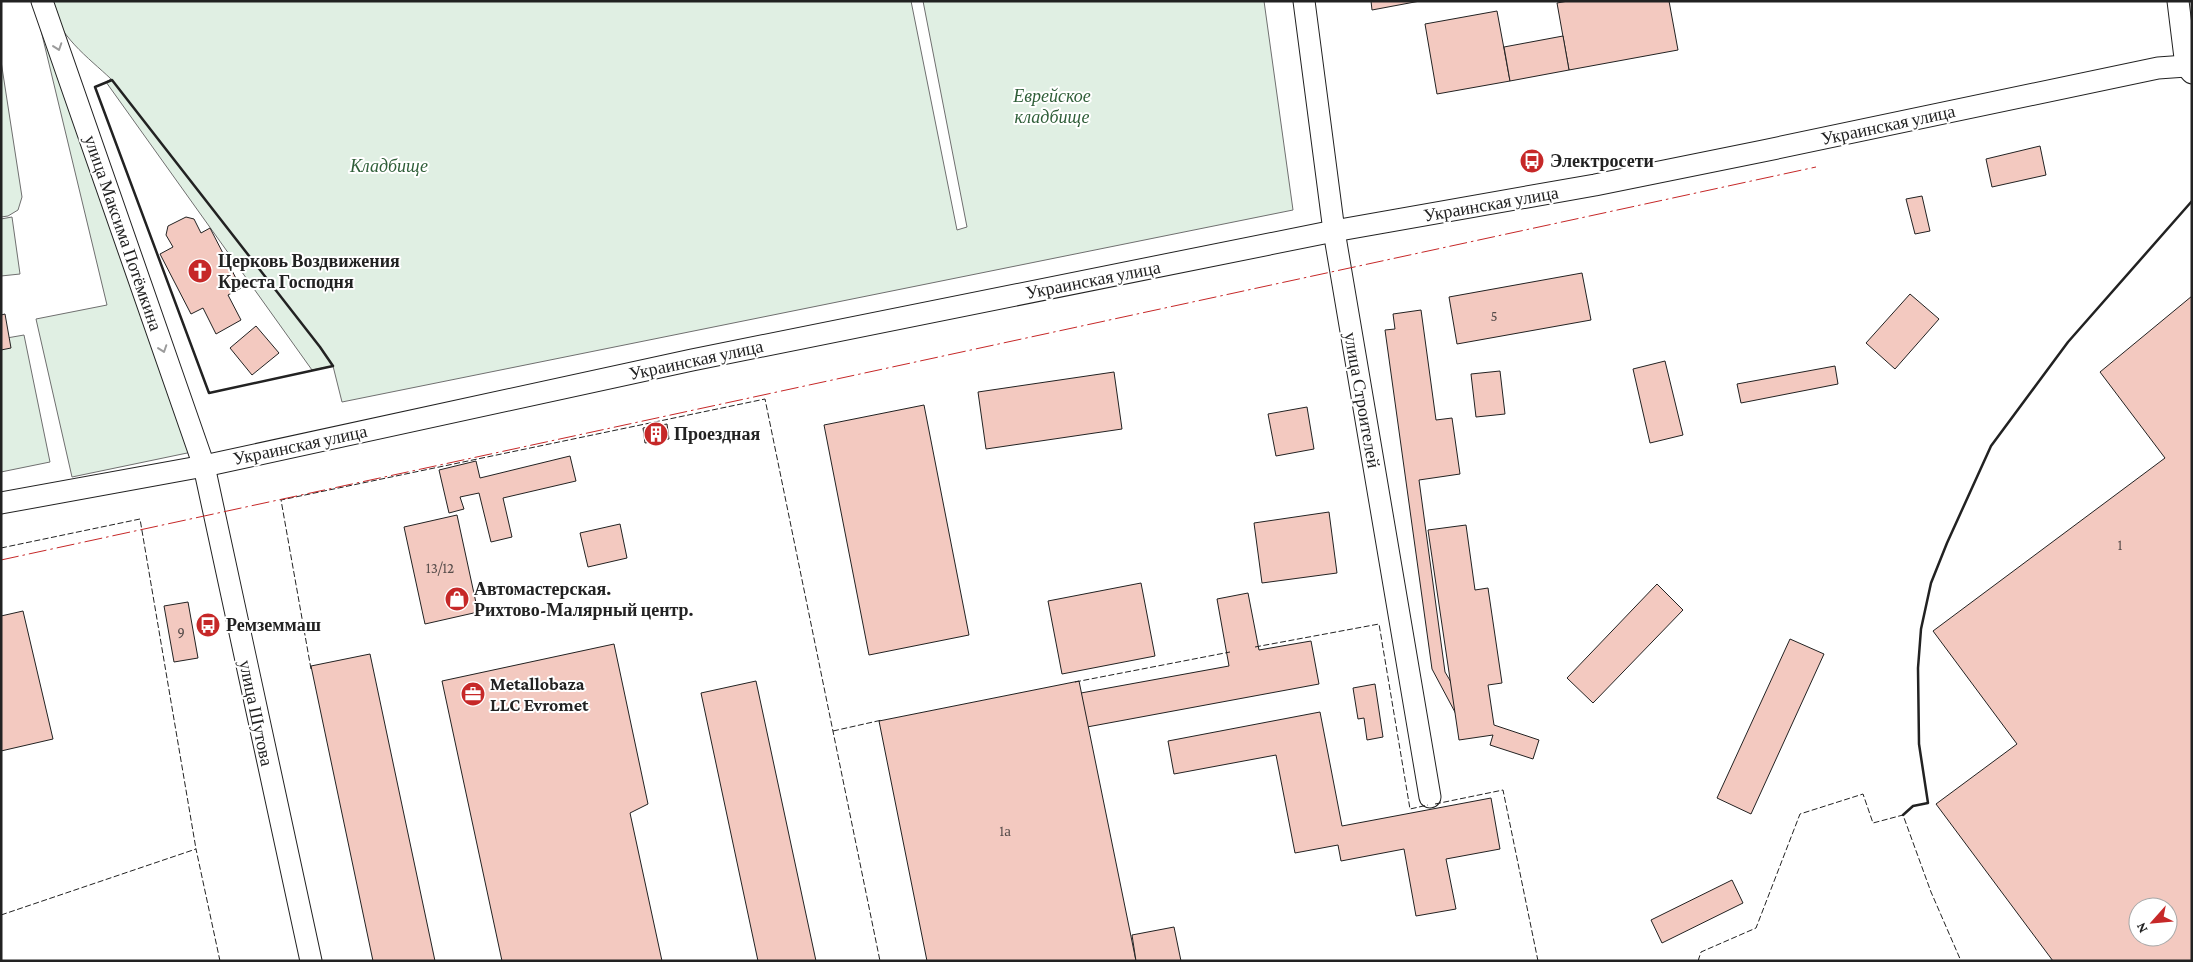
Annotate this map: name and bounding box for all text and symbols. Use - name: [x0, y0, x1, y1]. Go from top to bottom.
- one-way arrow: [52, 43, 62, 51]
- park label: Еврейское кладбище: [1012, 86, 1091, 127]
- street label: Украинская улица: [1819, 101, 1957, 149]
- street label: улица Максима Потёмкина: [80, 133, 166, 333]
- bus stop icon: Электросети: [1519, 148, 1545, 174]
- place label: Электросети: [1550, 151, 1654, 171]
- park label: Кладбище: [349, 156, 428, 176]
- street label: Украинская улица: [1422, 182, 1560, 226]
- place label: Церковь Воздвижения Креста Господня: [218, 251, 400, 292]
- street label: Украинская улица: [1024, 257, 1162, 303]
- church icon: Церковь Воздвижения Креста Господня: [187, 258, 213, 284]
- house number: 5: [1490, 308, 1498, 324]
- street label: улица Строителей: [1340, 330, 1384, 470]
- street label: Украинская улица: [627, 336, 765, 384]
- one-way arrow: [158, 345, 168, 353]
- street label: Украинская улица: [231, 421, 369, 469]
- building icon: Проездная: [643, 421, 669, 447]
- place label: Проездная: [674, 424, 760, 444]
- house number: 1: [2118, 537, 2123, 553]
- house number: 13/12: [426, 560, 454, 576]
- place label: Автомастерская. Рихтово-Малярный центр.: [474, 579, 694, 620]
- shop icon: Автомастерская. Рихтово-Малярный центр.: [444, 586, 470, 612]
- bus stop icon: Ремземмаш: [195, 612, 221, 638]
- place label: Ремземмаш: [226, 615, 321, 635]
- house number: 9: [177, 624, 185, 640]
- street label: улица Шутова: [235, 658, 277, 768]
- place label: Metallobaza LLC Evromet: [490, 674, 589, 715]
- office icon: Metallobaza LLC Evromet: [460, 681, 486, 707]
- house number: 1а: [999, 823, 1011, 839]
- north arrow: [2128, 897, 2178, 947]
- text: N: [2132, 920, 2151, 936]

